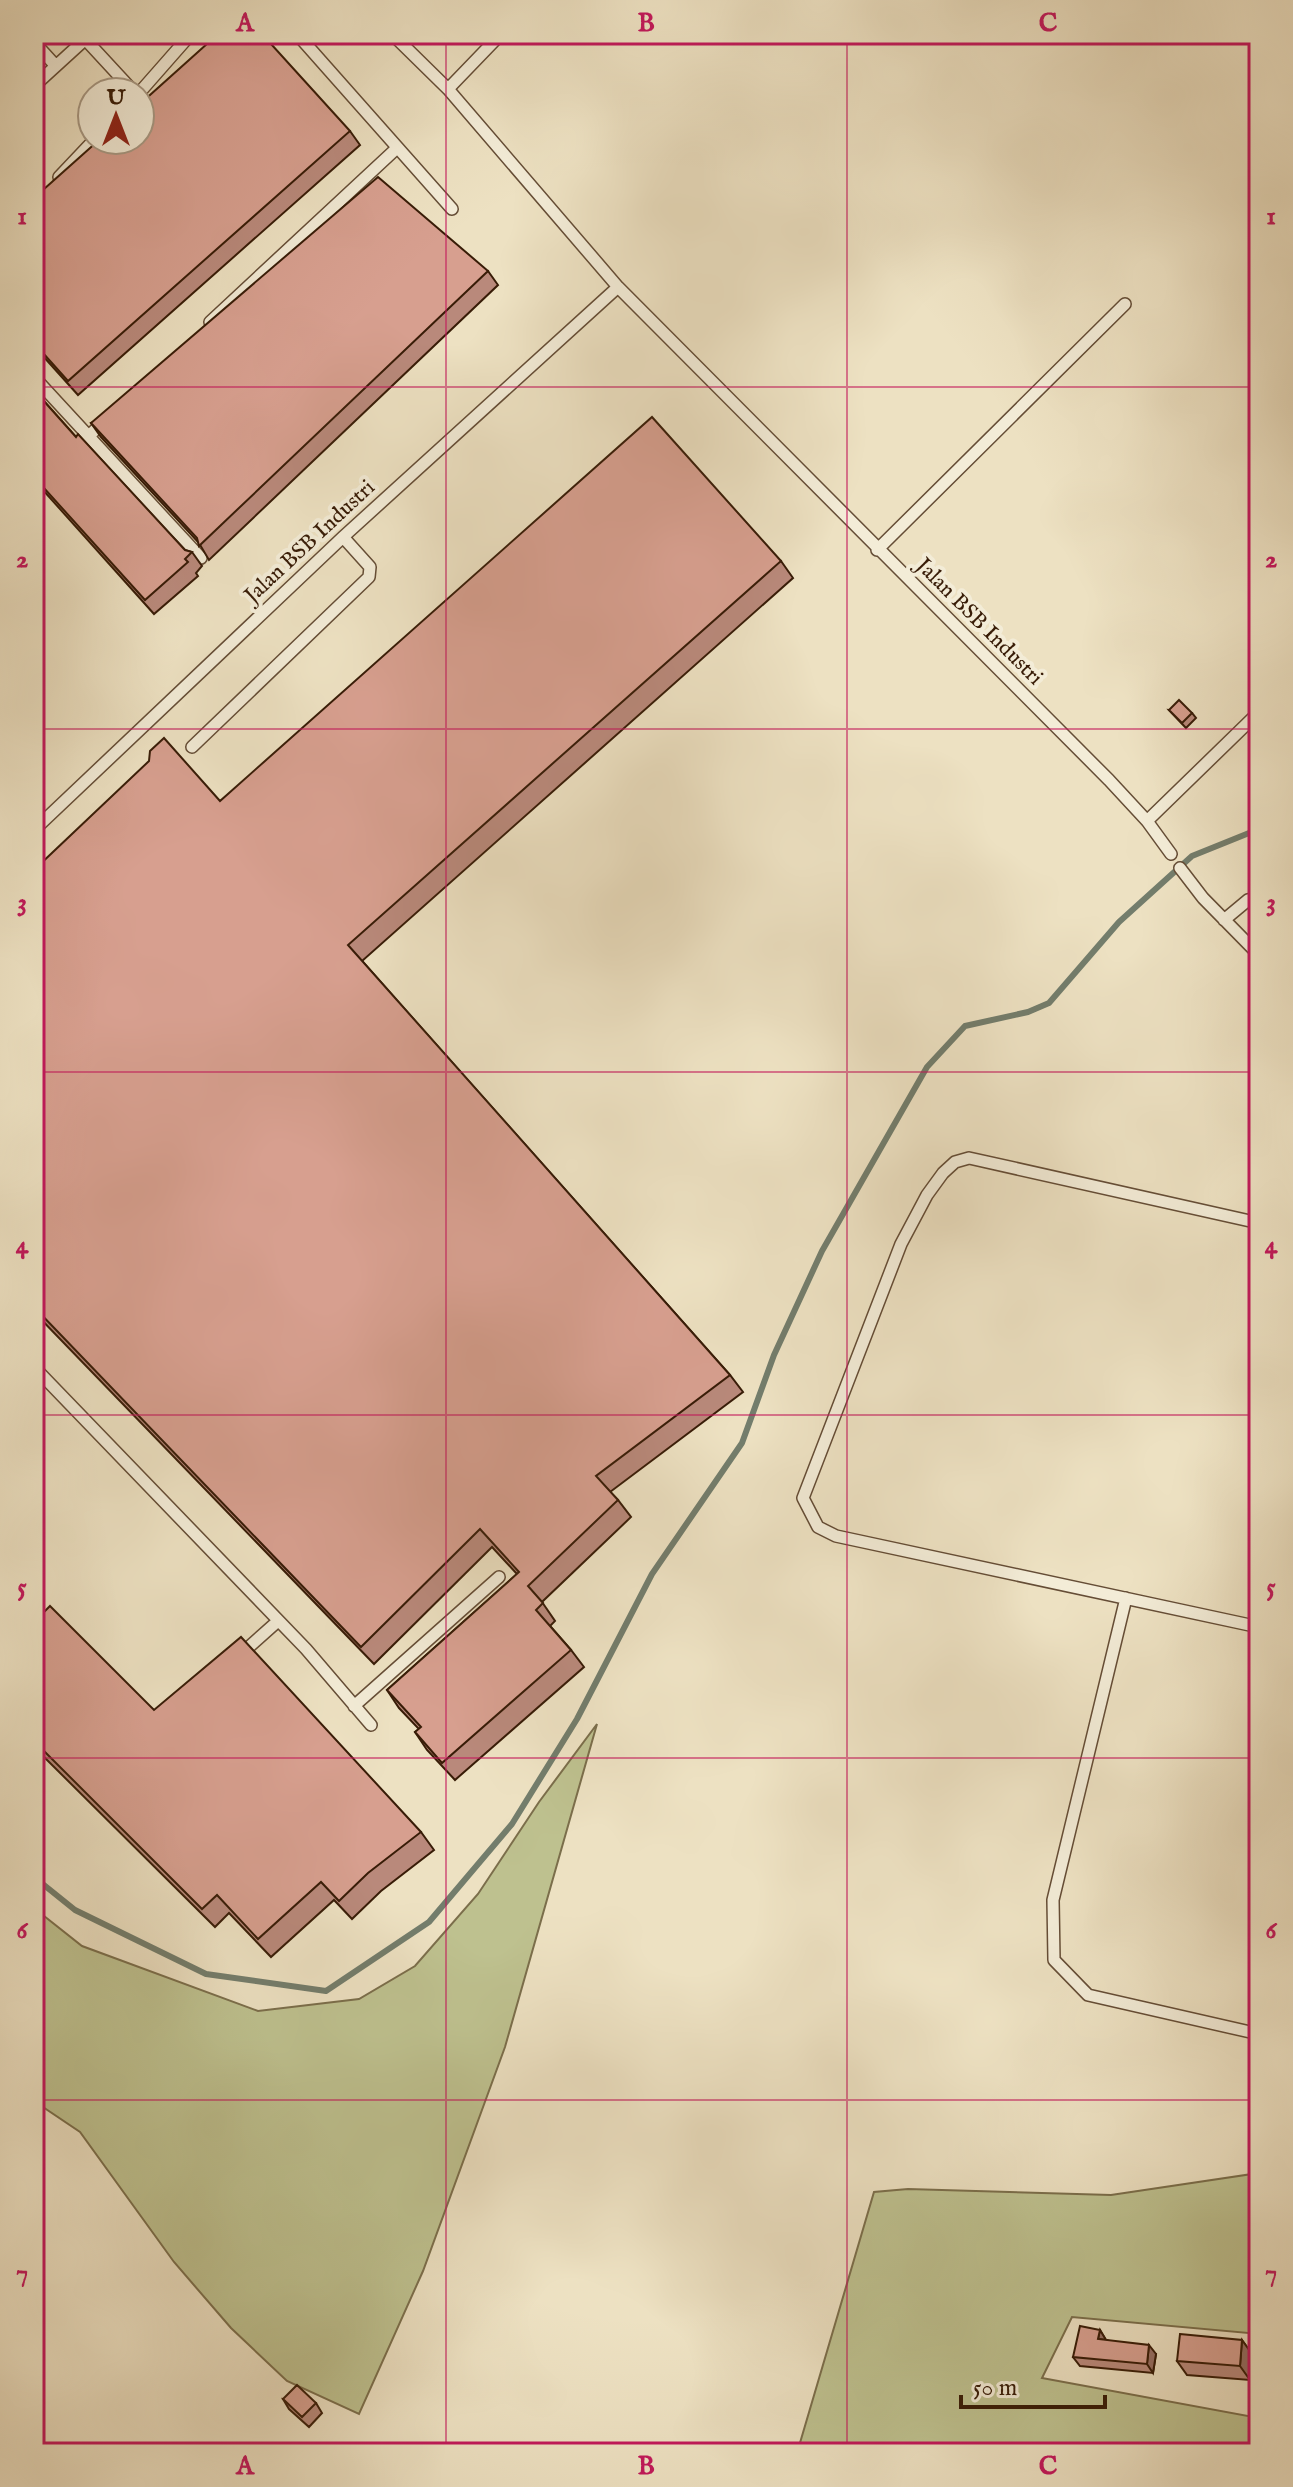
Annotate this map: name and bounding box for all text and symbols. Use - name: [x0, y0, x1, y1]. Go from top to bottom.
- text: A: [235, 7, 255, 40]
- text: B: [637, 7, 655, 40]
- text: C: [1039, 7, 1058, 40]
- north arrow: [76, 76, 156, 156]
- text: U: [106, 84, 127, 112]
- text: 1: [17, 200, 27, 233]
- text: 1: [1266, 200, 1276, 233]
- street label: Jalan BSB Industri: [237, 474, 381, 612]
- text: 2: [16, 543, 28, 576]
- text: 2: [1265, 543, 1277, 576]
- street label: Jalan BSB Industri: [907, 550, 1049, 692]
- text: 3: [17, 886, 27, 919]
- text: 3: [1266, 886, 1276, 919]
- text: 4: [16, 1229, 30, 1262]
- text: 4: [1265, 1229, 1279, 1262]
- text: 5: [17, 1571, 27, 1604]
- text: 5: [1266, 1571, 1276, 1604]
- text: 6: [17, 1914, 29, 1947]
- text: 6: [1266, 1914, 1278, 1947]
- text: 7: [16, 2257, 28, 2290]
- text: 7: [1265, 2257, 1277, 2290]
- scale bar: [961, 2359, 1105, 2409]
- text: 50 m: [973, 2373, 1017, 2404]
- text: A: [235, 2450, 255, 2483]
- text: B: [637, 2450, 655, 2483]
- text: C: [1039, 2450, 1058, 2483]

